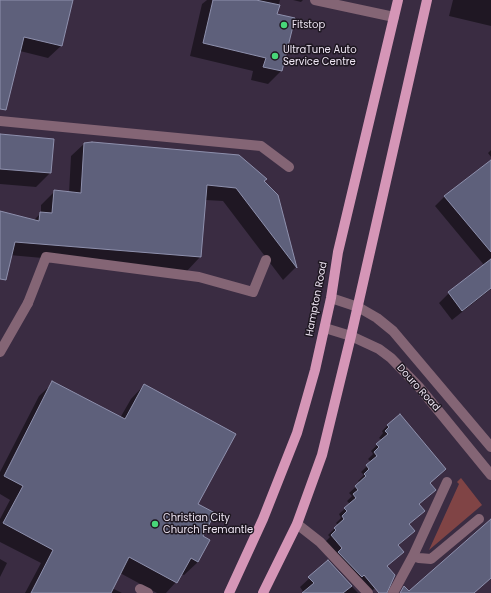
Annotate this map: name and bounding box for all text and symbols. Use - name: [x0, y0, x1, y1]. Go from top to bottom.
- place label: Fitstop: [292, 19, 325, 31]
- marker: Fitstop: [279, 20, 289, 30]
- place label: UltraTune Auto Service Centre: [283, 44, 357, 68]
- marker: UltraTune Auto Service Centre: [270, 51, 280, 61]
- street label: Hampton Road: [304, 261, 330, 337]
- street label: Douro Road: [394, 362, 442, 414]
- place label: Christian City Church Fremantle: [163, 512, 253, 536]
- marker: Christian City Church Fremantle: [150, 519, 160, 529]

